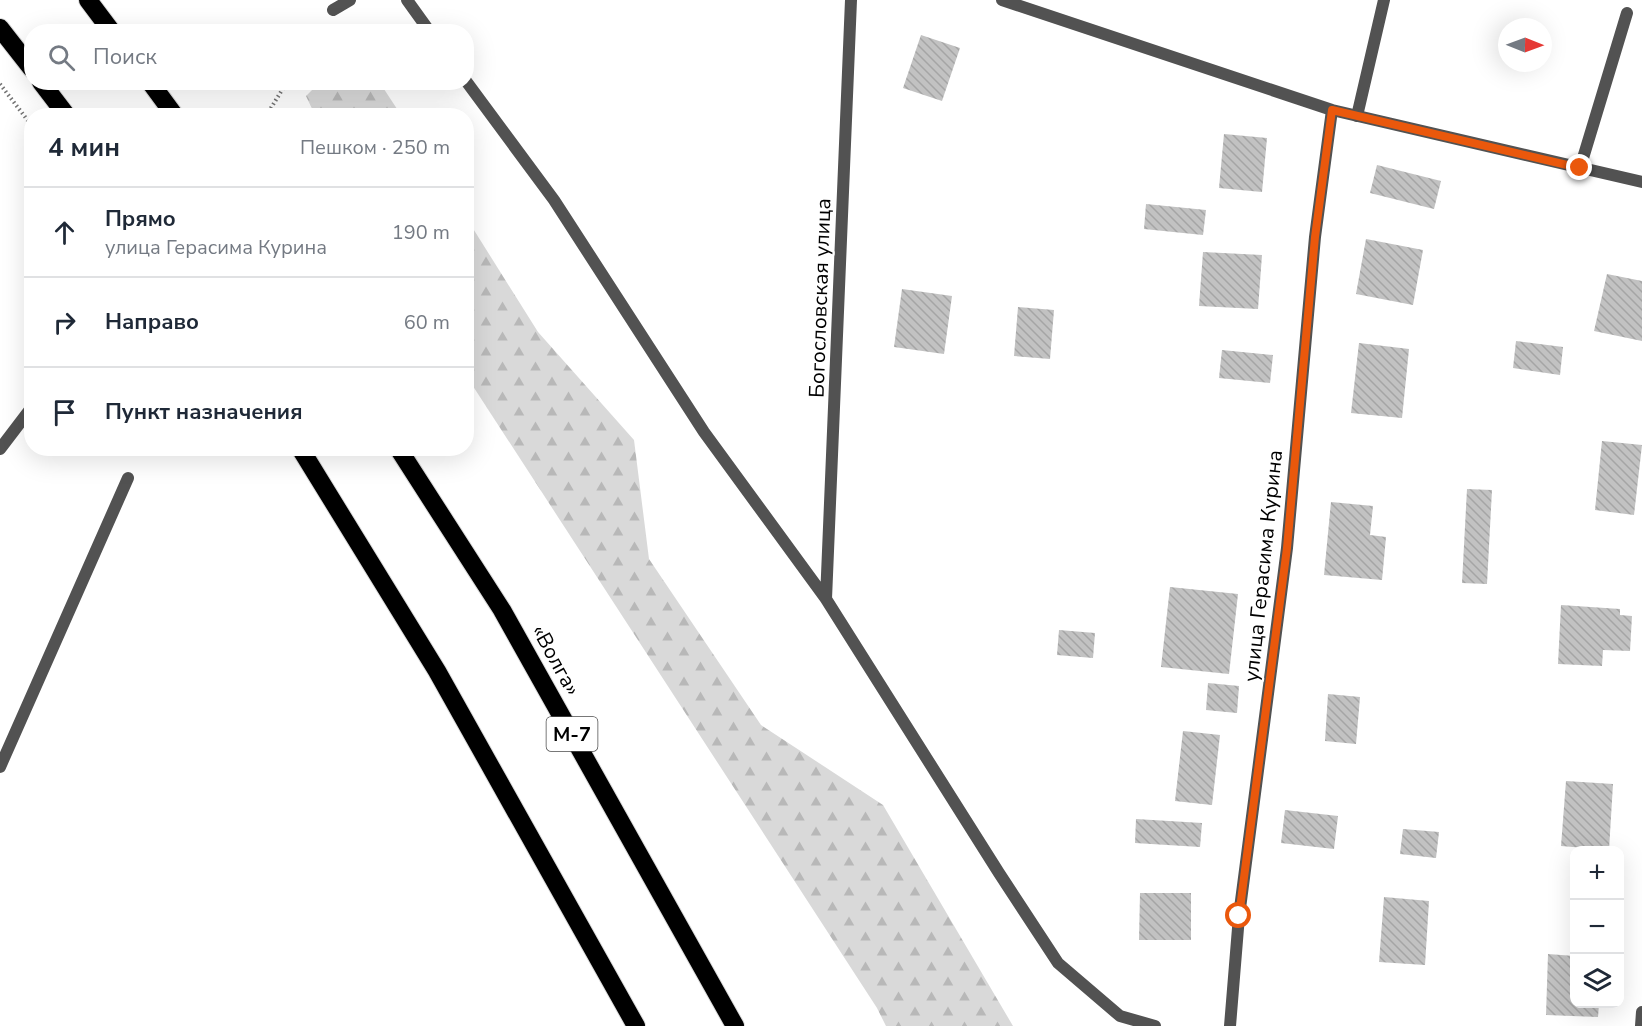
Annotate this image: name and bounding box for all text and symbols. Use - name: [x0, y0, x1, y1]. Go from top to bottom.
- north arrow: [1498, 18, 1552, 72]
- search box: [24, 24, 474, 90]
- icon: search: [45, 41, 78, 74]
- text: Поиск: [93, 42, 157, 72]
- text: 4 мин: [48, 130, 120, 165]
- text: Пешком · 250 m: [300, 134, 450, 161]
- route end: [1566, 154, 1592, 180]
- street label: Богословская улица: [803, 198, 837, 398]
- text: Прямо: [105, 204, 176, 234]
- icon: ahead: [48, 216, 81, 249]
- text: 190 m: [392, 219, 450, 246]
- text: улица Герасима Курина: [105, 234, 327, 261]
- icon: right: [48, 306, 81, 339]
- text: Направо: [105, 307, 199, 337]
- text: 60 m: [404, 309, 450, 336]
- icon: arrive: [48, 396, 81, 429]
- text: Пункт назначения: [105, 397, 303, 427]
- street label: улица Герасима Курина: [1237, 449, 1289, 683]
- street label: «Волга»: [525, 620, 587, 700]
- road number: М-7: [546, 717, 598, 751]
- map controls: [1570, 846, 1624, 1008]
- button: +: [1570, 846, 1624, 900]
- button: −: [1570, 900, 1624, 954]
- route start: [1225, 902, 1251, 928]
- button: layers: [1570, 954, 1624, 1008]

